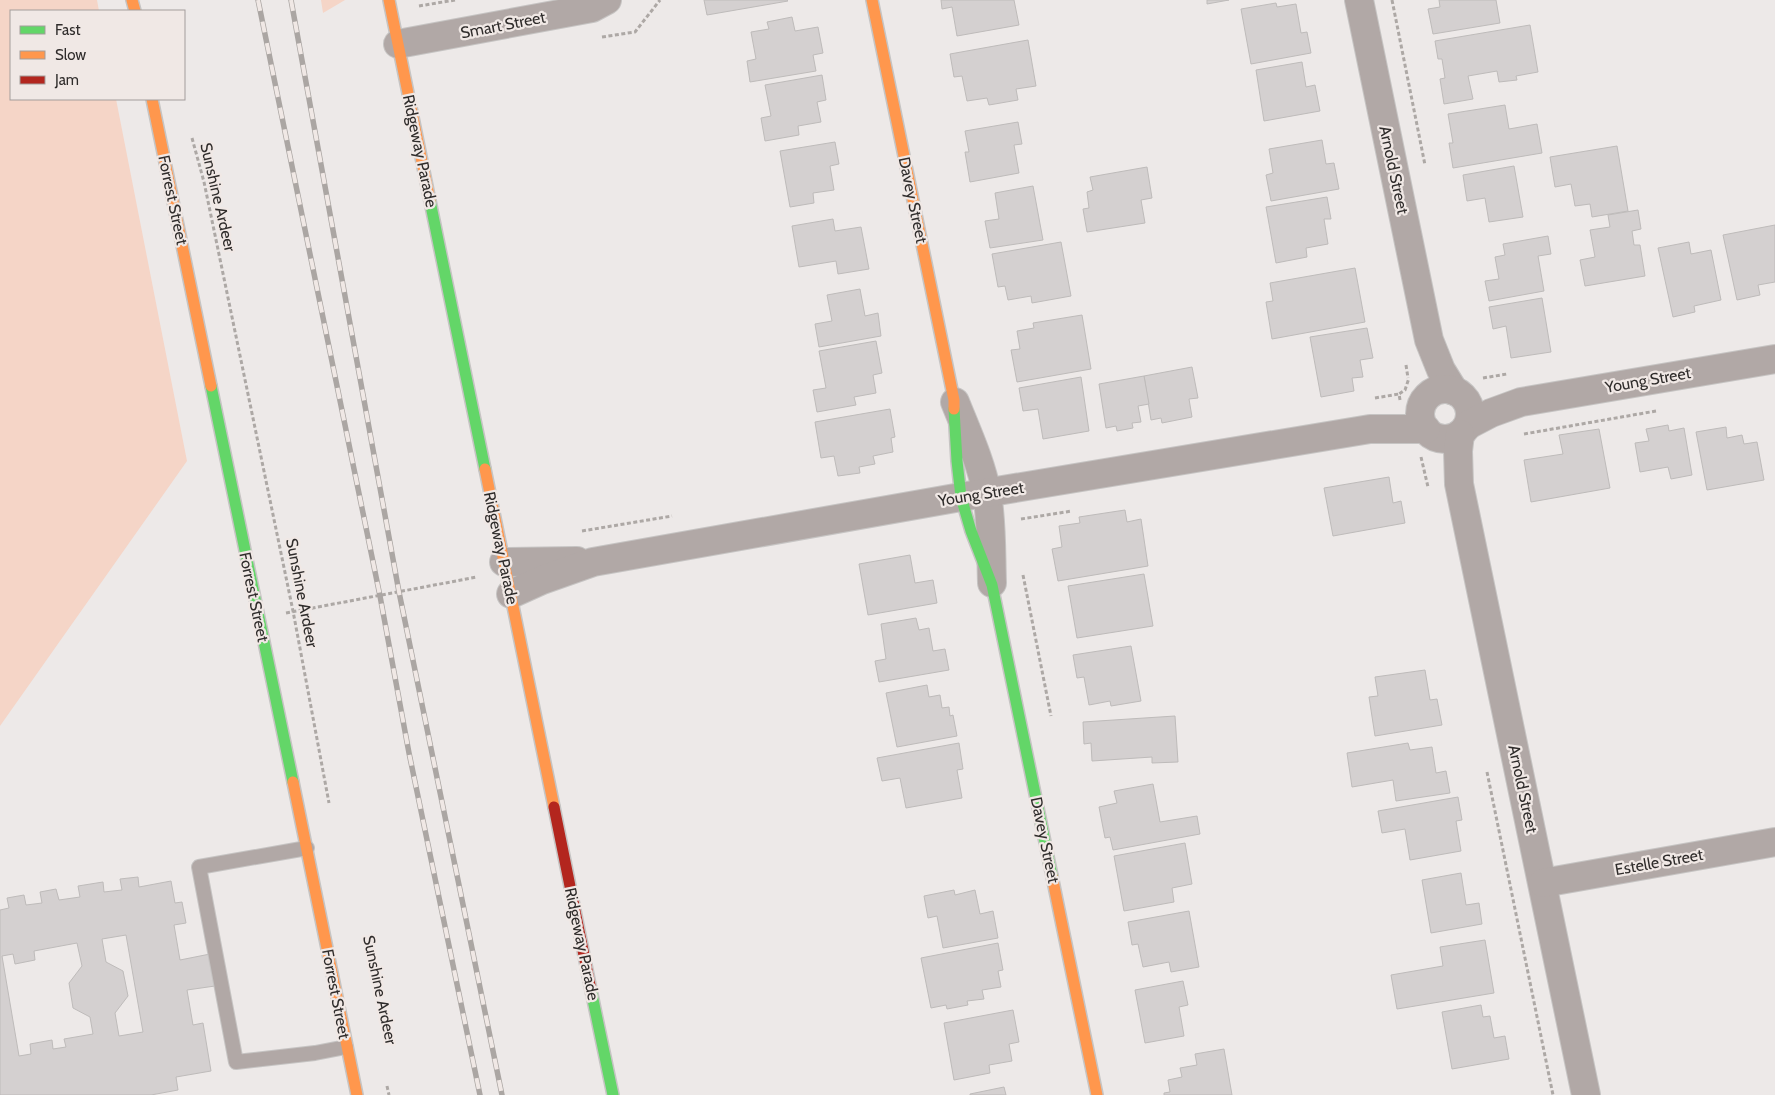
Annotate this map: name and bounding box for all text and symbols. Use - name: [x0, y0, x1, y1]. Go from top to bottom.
- street label: Smart Street: [459, 7, 548, 43]
- legend: [10, 10, 185, 100]
- text: Fast: [55, 21, 80, 39]
- text: Slow: [55, 46, 86, 64]
- text: Jam: [54, 71, 79, 89]
- street label: Ridgeway Parade: [399, 93, 441, 209]
- street label: Arnold Street: [1375, 124, 1413, 217]
- street label: Sunshine Ardeer: [196, 141, 240, 254]
- street label: Forrest Street: [154, 153, 192, 247]
- street label: Davey Street: [895, 155, 932, 245]
- street label: Young Street: [1603, 363, 1693, 397]
- street label: Young Street: [936, 478, 1026, 510]
- street label: Ridgeway Parade: [480, 490, 522, 606]
- street label: Sunshine Ardeer: [282, 537, 322, 650]
- street label: Forrest Street: [235, 550, 273, 644]
- street label: Arnold Street: [1504, 743, 1542, 836]
- street label: Davey Street: [1027, 795, 1064, 885]
- street label: Estelle Street: [1613, 845, 1705, 879]
- street label: Ridgeway Parade: [561, 886, 603, 1002]
- street label: Sunshine Ardeer: [359, 934, 401, 1047]
- street label: Forrest Street: [318, 947, 354, 1041]

